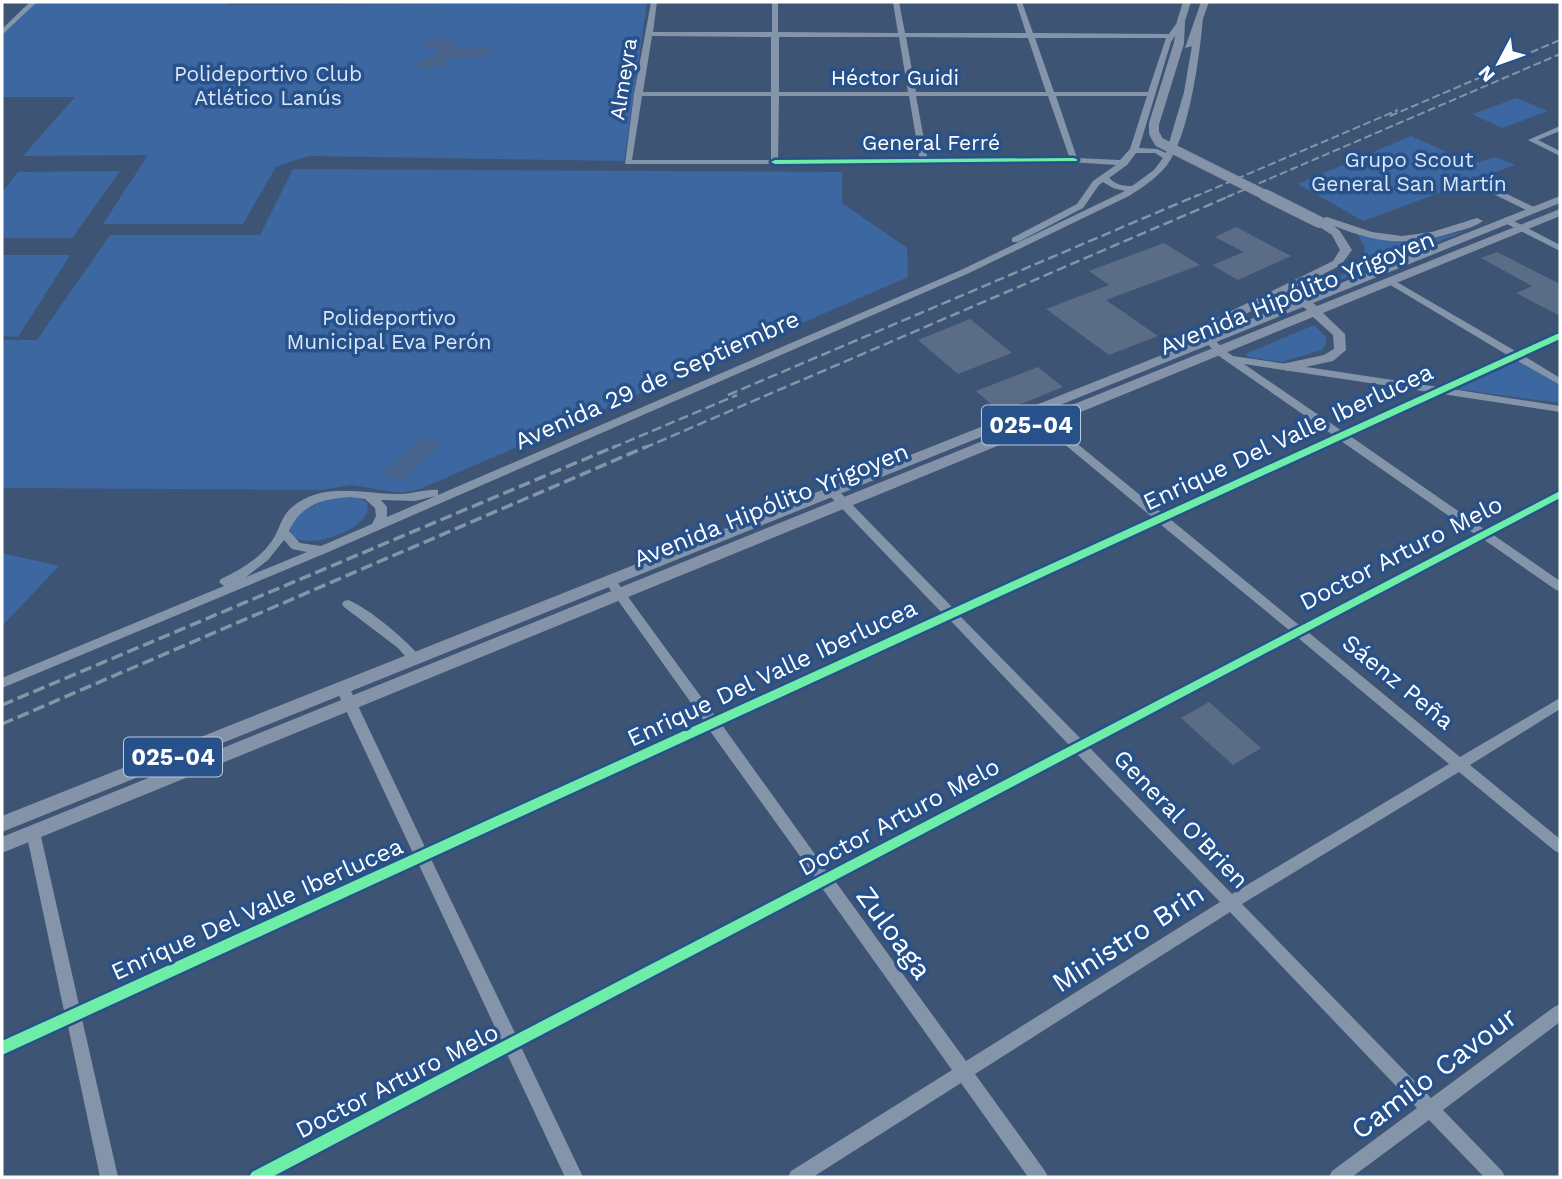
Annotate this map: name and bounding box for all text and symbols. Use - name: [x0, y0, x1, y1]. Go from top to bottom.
- north arrow: [1464, 28, 1534, 98]
- street label: Almeyra: [604, 36, 642, 122]
- park label: Polideportivo Club Atlético Lanús: [174, 61, 362, 110]
- text: N: [1473, 61, 1500, 87]
- street label: Héctor Guidi: [831, 65, 959, 90]
- street label: General Ferré: [862, 130, 1000, 155]
- park label: Grupo Scout General San Martín: [1311, 147, 1507, 196]
- street label: Avenida Hipólito Yrigoyen: [1155, 225, 1439, 361]
- street label: Avenida 29 de Septiembre: [510, 304, 804, 456]
- park label: Polideportivo Municipal Eva Perón: [286, 305, 492, 354]
- street label: Enrique Del Valle Iberlucea: [1139, 357, 1437, 517]
- road number: 025-04: [982, 406, 1080, 444]
- street label: Avenida Hipólito Yrigoyen: [629, 437, 913, 573]
- street label: Doctor Arturo Melo: [1295, 490, 1507, 616]
- street label: Enrique Del Valle Iberlucea: [623, 593, 921, 753]
- street label: Sáenz Peña: [1337, 629, 1459, 735]
- road number: 025-04: [124, 737, 222, 776]
- street label: General O'Brien: [1108, 744, 1254, 894]
- street label: Doctor Arturo Melo: [794, 752, 1004, 882]
- street label: Enrique Del Valle Iberlucea: [107, 832, 407, 986]
- street label: Ministro Brin: [1046, 877, 1210, 999]
- street label: Zuloaga: [849, 880, 939, 986]
- street label: Camilo Cavour: [1345, 1000, 1523, 1146]
- street label: Doctor Arturo Melo: [291, 1018, 503, 1144]

